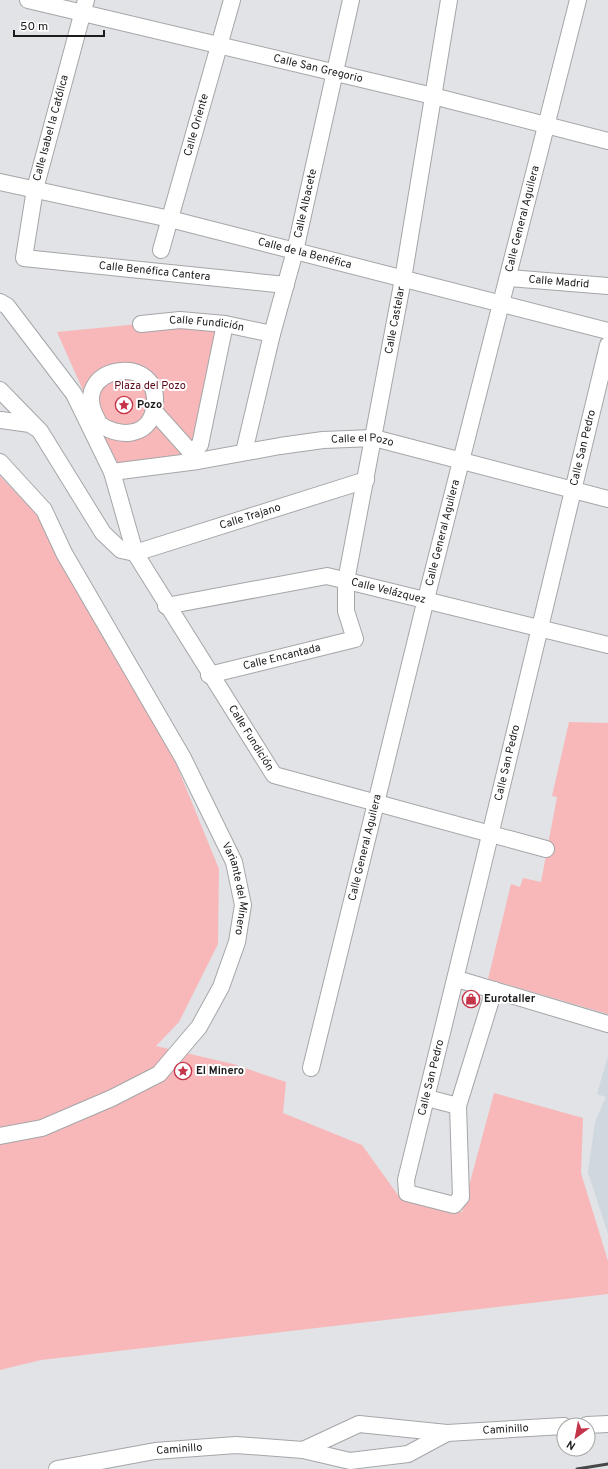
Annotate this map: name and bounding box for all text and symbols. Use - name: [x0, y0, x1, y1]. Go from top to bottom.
- scale bar: [14, 12, 104, 38]
- text: 50 m: [20, 19, 48, 35]
- street label: Calle San Gregorio: [272, 51, 364, 86]
- street label: Calle Isabel la Católica: [30, 73, 72, 183]
- street label: Calle Oriente: [181, 92, 212, 158]
- street label: Calle General Aguilera: [502, 164, 543, 274]
- street label: Calle Albacete: [291, 167, 320, 240]
- street label: Calle de la Benéfica: [256, 235, 353, 272]
- street label: Calle Benéfica Cantera: [98, 259, 211, 284]
- street label: Calle Madrid: [528, 273, 590, 291]
- street label: Calle Castelar: [382, 285, 409, 355]
- street label: Calle Fundición: [168, 313, 245, 335]
- park label: Plaza del Pozo: [114, 379, 186, 393]
- place icon: Pozo: [114, 395, 134, 415]
- place label: Pozo: [137, 398, 162, 412]
- street label: Calle San Pedro: [567, 408, 599, 488]
- street label: Calle el Pozo: [331, 431, 395, 450]
- street label: Calle General Aguilera: [423, 478, 463, 588]
- street label: Calle Trajano: [218, 500, 283, 533]
- street label: Calle Velázquez: [349, 575, 427, 607]
- street label: Calle Encantada: [242, 641, 322, 673]
- street label: Calle Fundición: [225, 702, 277, 774]
- street label: Calle San Pedro: [491, 723, 523, 802]
- street label: Calle General Aguilera: [345, 793, 385, 902]
- street label: Variante del Minero: [218, 840, 250, 936]
- shop icon: Eurotaller: [461, 989, 481, 1009]
- place label: Eurotaller: [484, 992, 536, 1006]
- street label: Calle San Pedro: [415, 1038, 447, 1117]
- place icon: El Minero: [173, 1061, 193, 1081]
- place label: El Minero: [196, 1064, 244, 1078]
- north arrow: [556, 1417, 596, 1457]
- street label: Caminillo: [482, 1421, 529, 1438]
- text: N: [564, 1437, 578, 1453]
- street label: Caminillo: [156, 1441, 203, 1458]

